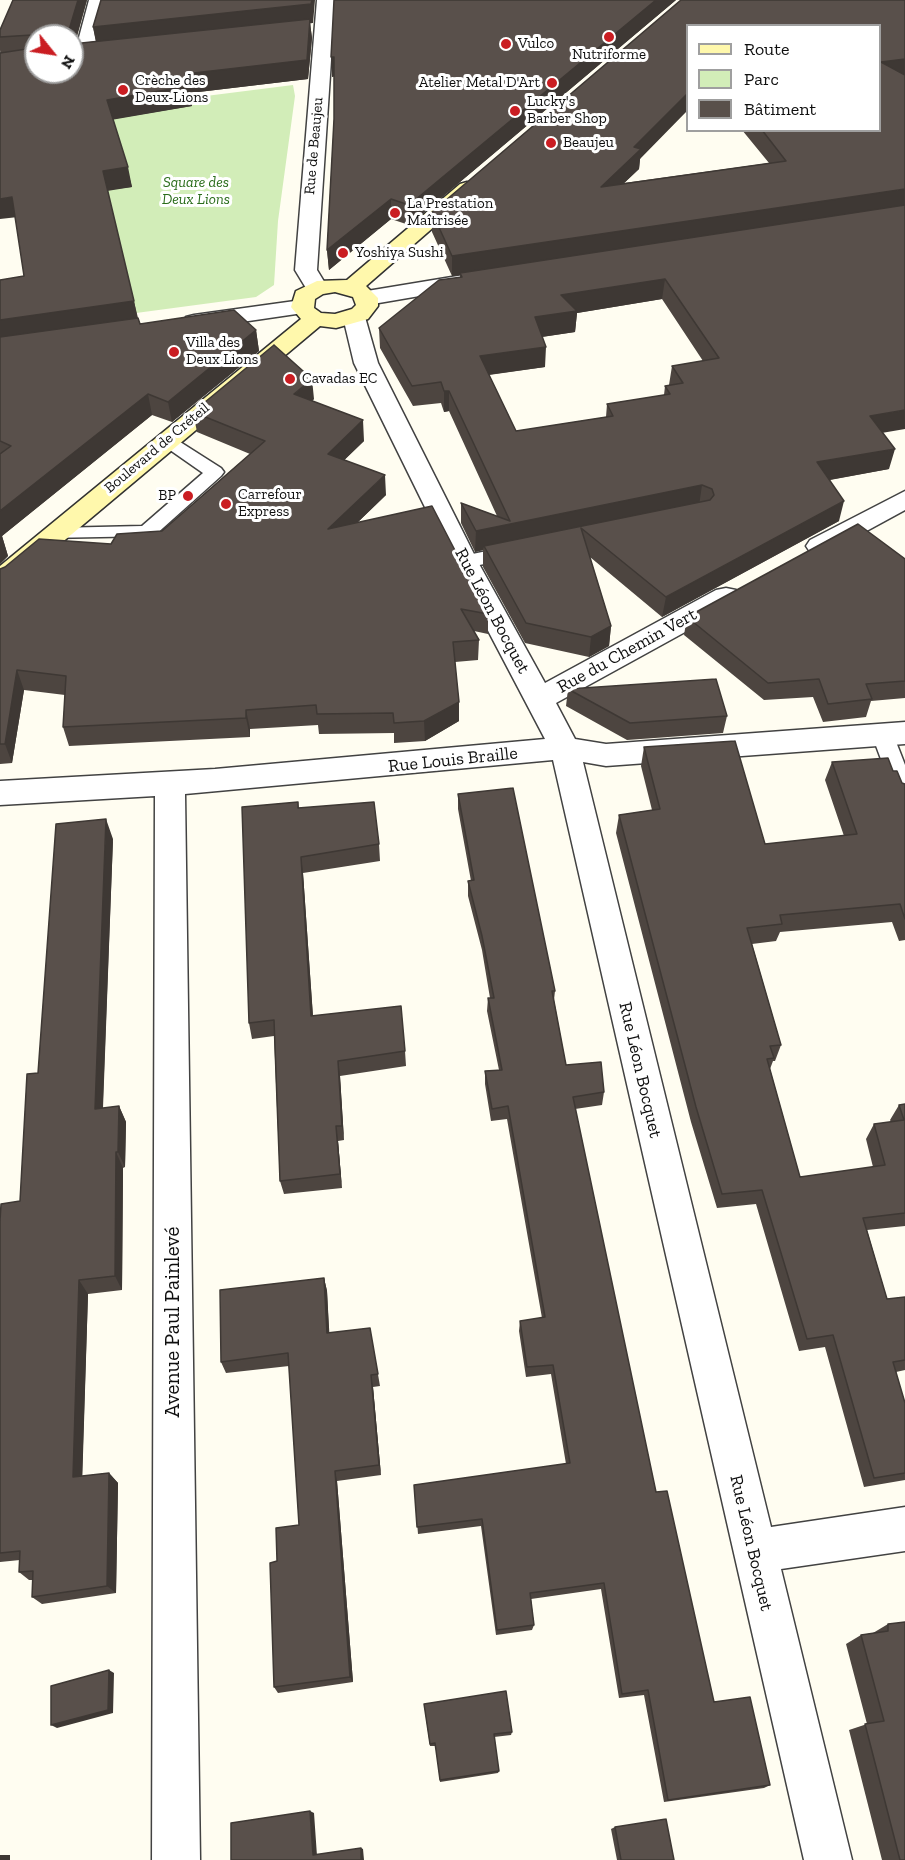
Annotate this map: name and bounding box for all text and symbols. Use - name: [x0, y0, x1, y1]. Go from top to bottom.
- north arrow: [24, 24, 84, 84]
- legend: [686, 24, 881, 132]
- marker: Nutriforme: [602, 30, 616, 44]
- place label: Vulco: [518, 35, 554, 53]
- marker: Vulco: [499, 37, 513, 51]
- text: Route: [744, 38, 789, 60]
- place label: Nutriforme: [572, 46, 646, 64]
- text: N: [57, 52, 80, 72]
- text: Parc: [744, 68, 779, 90]
- place label: Crèche des Deux-Lions: [135, 72, 208, 107]
- place label: Atelier Metal D'Art: [419, 74, 540, 92]
- marker: Atelier Metal D'Art: [545, 76, 559, 90]
- marker: Crèche des Deux-Lions: [116, 83, 130, 97]
- place label: Lucky's Barber Shop: [527, 93, 607, 128]
- street label: Rue de Beaujeu: [301, 96, 327, 196]
- text: Bâtiment: [744, 98, 816, 120]
- marker: Lucky's Barber Shop: [508, 104, 522, 118]
- place label: Beaujeu: [563, 134, 614, 152]
- marker: Beaujeu: [544, 136, 558, 150]
- park label: Square des Deux Lions: [162, 174, 230, 209]
- place label: La Prestation Maîtrisée: [407, 195, 493, 230]
- marker: La Prestation Maîtrisée: [388, 206, 402, 220]
- place label: Yoshiya Sushi: [355, 244, 444, 262]
- marker: Yoshiya Sushi: [336, 246, 350, 260]
- place label: Villa des Deux Lions: [186, 334, 258, 369]
- marker: Villa des Deux Lions: [167, 345, 181, 359]
- place label: Cavadas EC: [302, 370, 377, 388]
- marker: Cavadas EC: [283, 372, 297, 386]
- street label: Boulevard de Créteil: [101, 399, 213, 497]
- place label: Carrefour Express: [238, 486, 302, 521]
- place label: BP: [158, 487, 176, 505]
- marker: BP: [181, 489, 195, 503]
- marker: Carrefour Express: [219, 497, 233, 511]
- street label: Rue Léon Bocquet: [450, 545, 534, 677]
- street label: Rue du Chemin Vert: [553, 604, 701, 698]
- street label: Rue Louis Braille: [387, 742, 519, 778]
- street label: Rue Léon Bocquet: [614, 1000, 666, 1140]
- street label: Avenue Paul Painlevé: [160, 1227, 186, 1417]
- street label: Rue Léon Bocquet: [725, 1473, 777, 1613]

